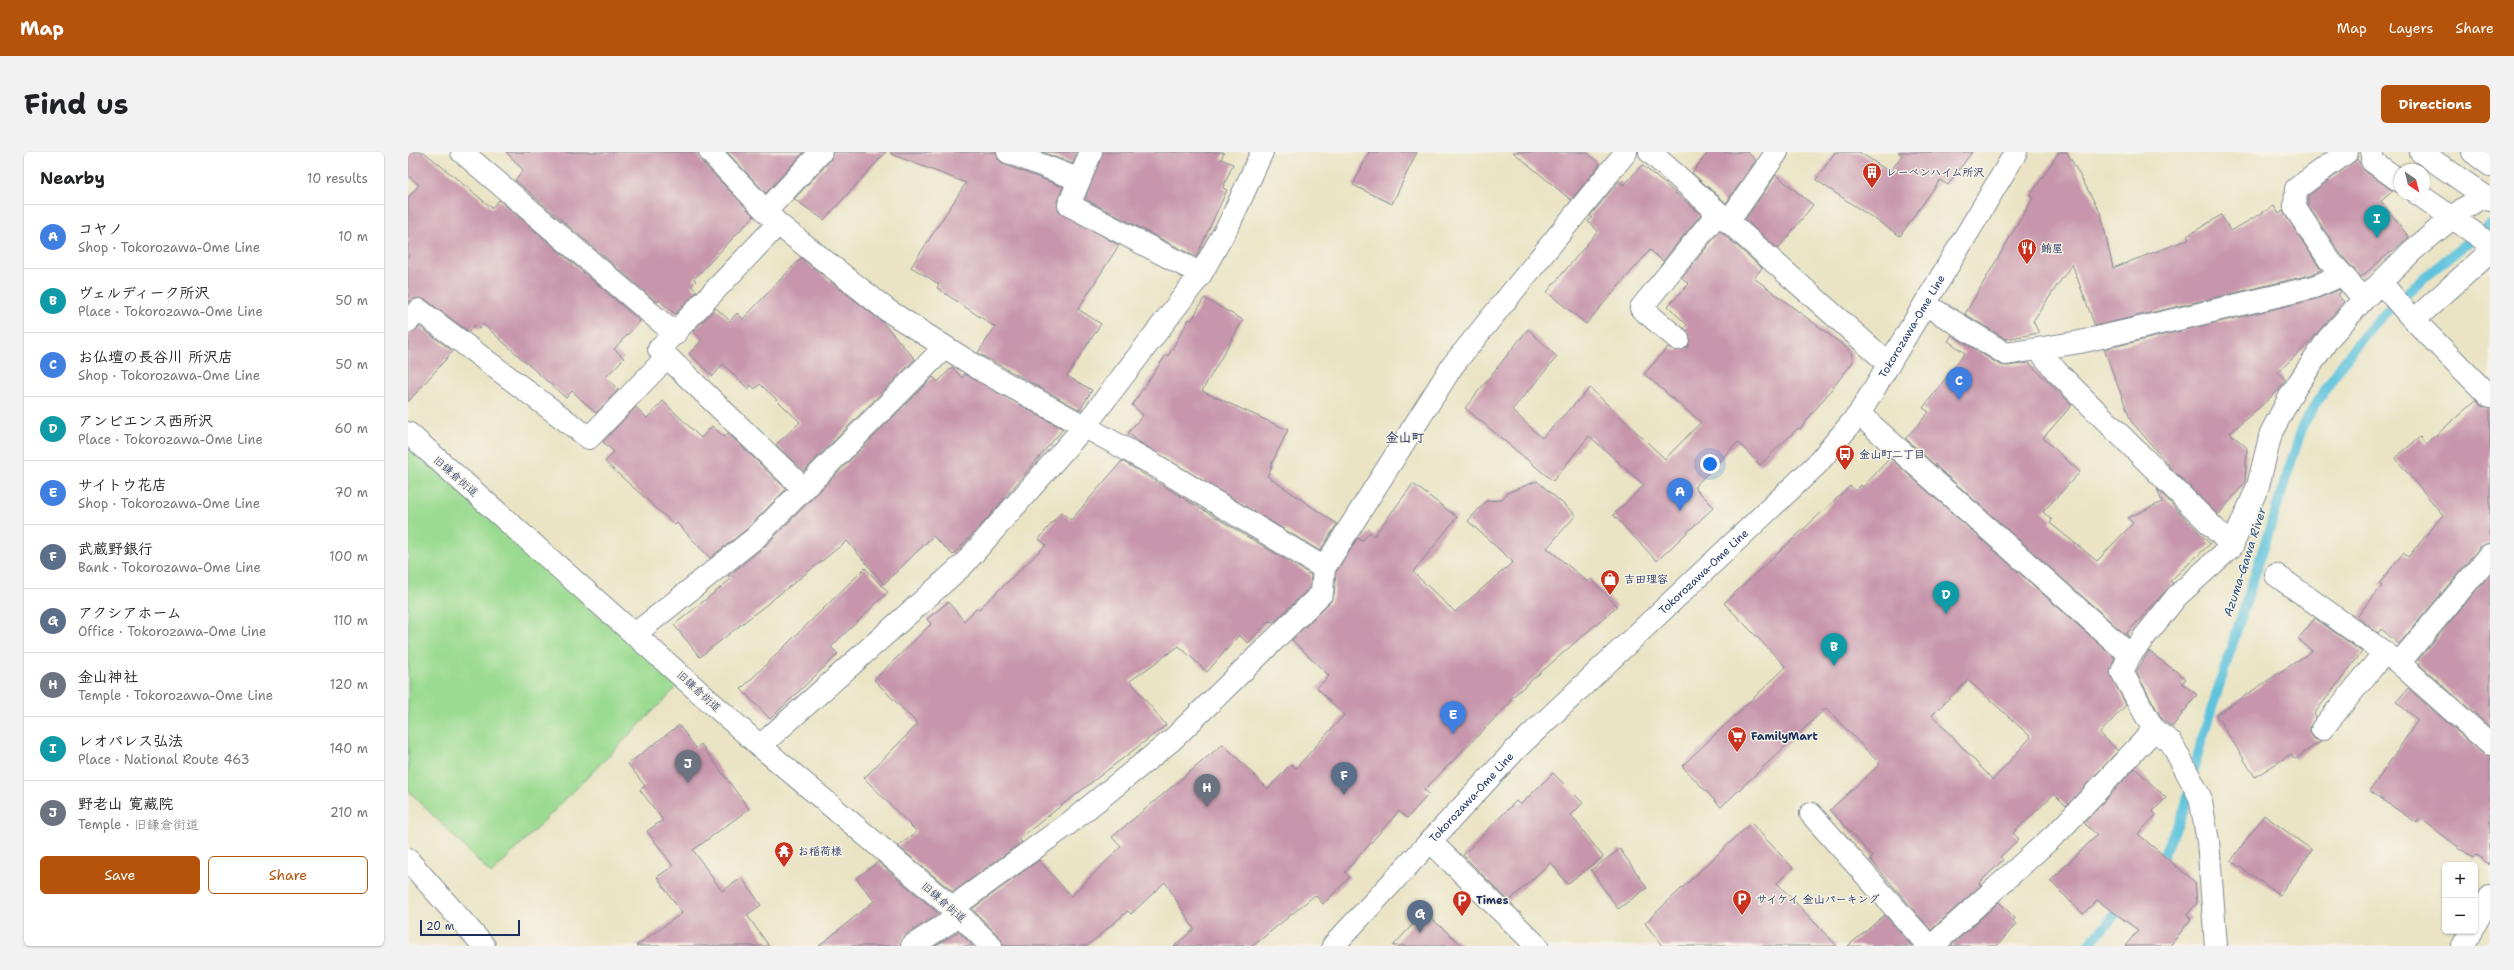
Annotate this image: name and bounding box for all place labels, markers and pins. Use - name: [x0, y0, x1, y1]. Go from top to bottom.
- building icon: レーベンハイム所沢: [1861, 161, 1883, 189]
- place label: レーベンハイム所沢: [1886, 165, 1985, 180]
- pin: I: [2364, 205, 2390, 238]
- restaurant icon: 鮪屋: [2016, 237, 2038, 265]
- place label: 鮪屋: [2041, 241, 2063, 256]
- pin: C: [1946, 367, 1972, 400]
- bus stop icon: 金山町二丁目: [1834, 443, 1856, 471]
- place label: 金山町二丁目: [1859, 447, 1925, 462]
- pin: A: [1667, 478, 1693, 511]
- shop icon: 吉田理容: [1599, 568, 1621, 596]
- place label: 吉田理容: [1624, 572, 1668, 587]
- pin: D: [1933, 581, 1959, 614]
- pin: B: [1821, 633, 1847, 666]
- pin: E: [1440, 701, 1466, 734]
- supermarket icon: FamilyMart: [1726, 725, 1748, 753]
- place label: FamilyMart: [1751, 729, 1819, 744]
- pin: J: [675, 750, 701, 783]
- pin: F: [1331, 762, 1357, 795]
- pin: H: [1194, 774, 1220, 807]
- temple icon: お稲荷様: [773, 840, 795, 868]
- place label: お稲荷様: [798, 844, 842, 859]
- parking icon: サイケイ 金山パーキング: [1731, 888, 1753, 916]
- parking icon: Times: [1451, 889, 1473, 917]
- place label: サイケイ 金山パーキング: [1756, 892, 1879, 907]
- place label: Times: [1476, 893, 1509, 908]
- pin: G: [1407, 900, 1433, 933]

